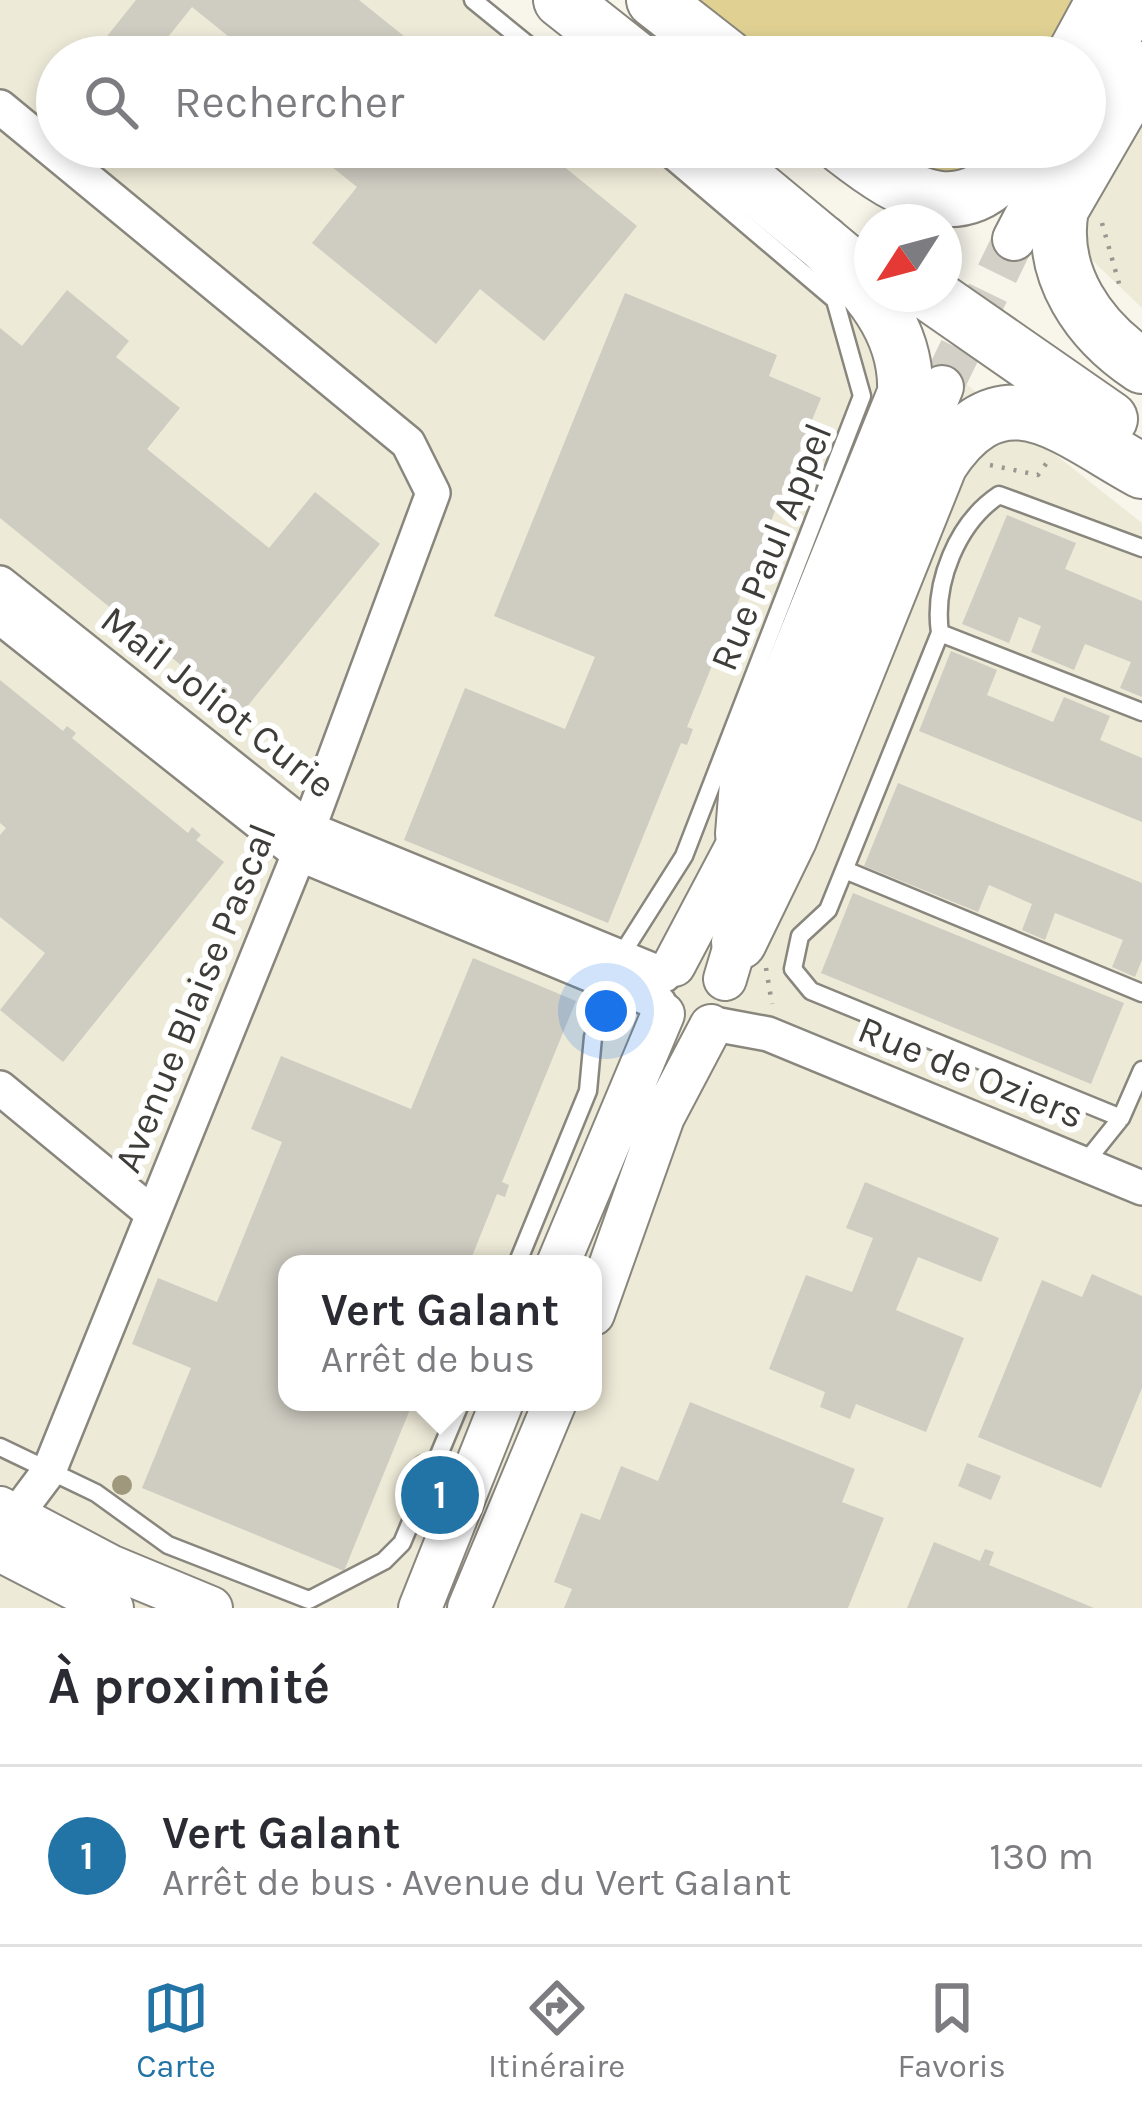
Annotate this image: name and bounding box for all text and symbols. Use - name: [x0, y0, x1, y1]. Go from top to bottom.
- search box: [36, 36, 1106, 168]
- icon: search: [78, 69, 144, 135]
- text: Rechercher: [174, 76, 404, 128]
- north arrow: [854, 204, 962, 312]
- street label: Rue Paul Appel: [700, 417, 842, 677]
- street label: Mail Joliot Curie: [92, 596, 344, 808]
- street label: Avenue Blaise Pascal: [104, 817, 286, 1179]
- your location: [576, 981, 636, 1041]
- street label: Rue de Oziers: [852, 1006, 1090, 1138]
- popup: [278, 1255, 602, 1411]
- text: Vert Galant: [321, 1284, 559, 1336]
- text: Arrêt de bus: [321, 1336, 535, 1382]
- pin: 1: [401, 1450, 479, 1540]
- text: À proximité: [48, 1656, 330, 1716]
- text: Vert Galant: [162, 1807, 401, 1859]
- text: 1: [80, 1833, 94, 1879]
- text: 130 m: [989, 1833, 1094, 1879]
- text: Arrêt de bus · Avenue du Vert Galant: [162, 1859, 791, 1905]
- tab: Carte: [136, 1975, 216, 2085]
- tab: Itinéraire: [488, 1975, 625, 2085]
- tab: Favoris: [897, 1975, 1006, 2085]

